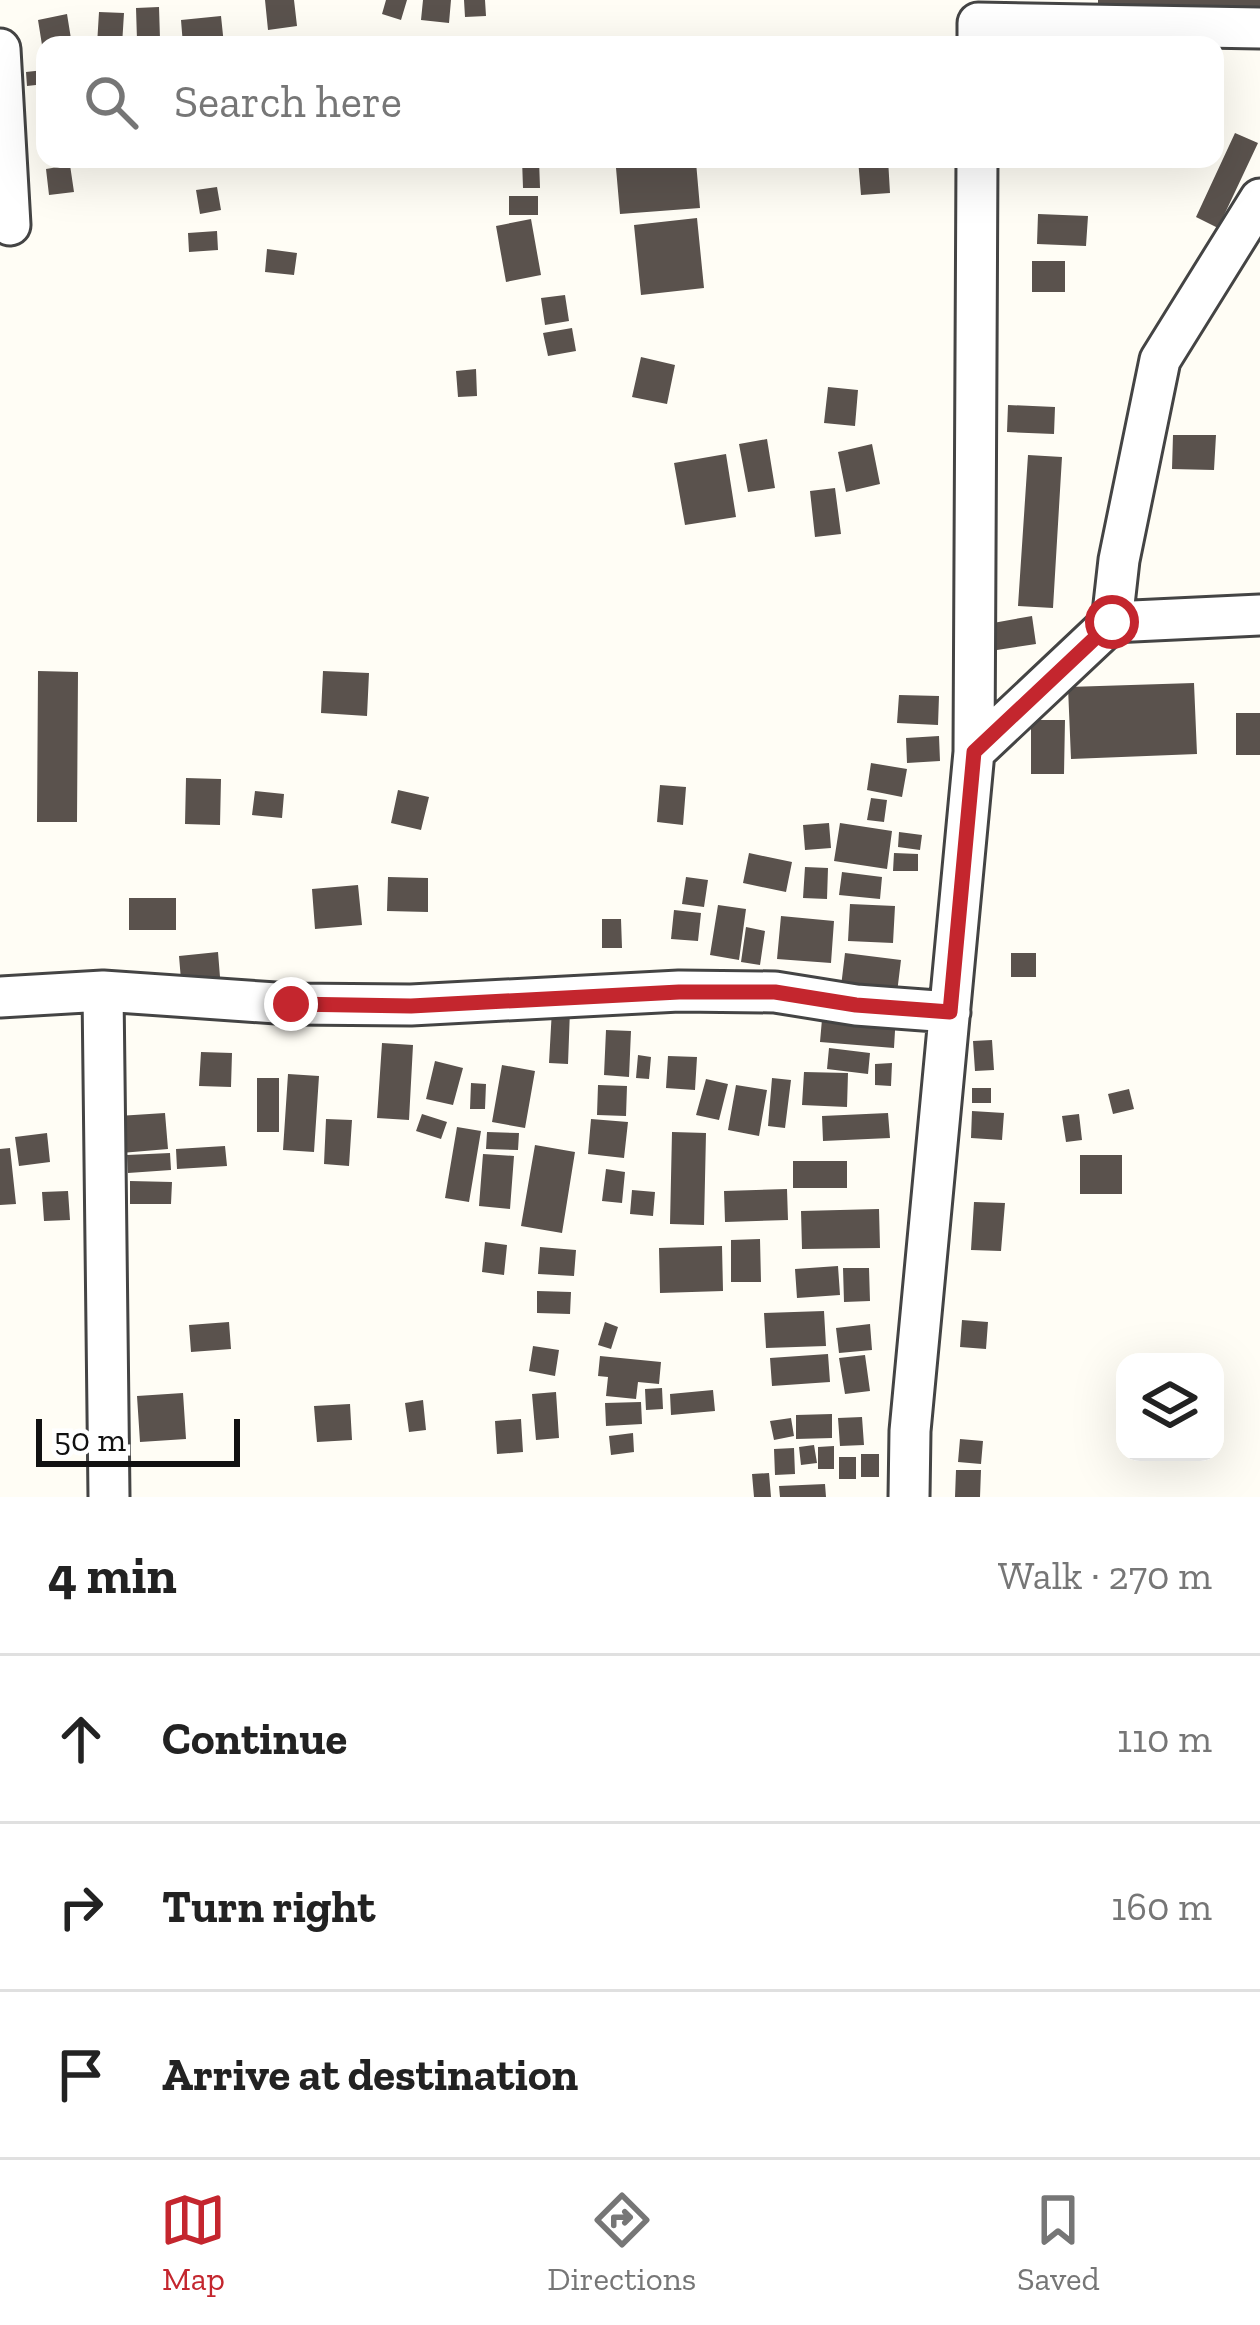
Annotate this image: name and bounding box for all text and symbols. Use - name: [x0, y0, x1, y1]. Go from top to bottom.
- search box: [36, 36, 1224, 168]
- icon: search: [78, 69, 144, 135]
- text: Search here: [174, 75, 402, 129]
- route start: [1085, 595, 1139, 649]
- route end: [264, 977, 318, 1031]
- map controls: [1116, 1353, 1224, 1461]
- button: layers: [1116, 1353, 1224, 1461]
- scale bar: [36, 1413, 240, 1466]
- text: 50 m: [54, 1420, 126, 1459]
- text: 4 min: [48, 1545, 177, 1606]
- text: Walk · 270 m: [998, 1552, 1212, 1599]
- icon: ahead: [48, 1706, 114, 1772]
- text: Continue: [162, 1712, 347, 1766]
- text: 110 m: [1117, 1715, 1212, 1762]
- icon: right: [48, 1874, 114, 1940]
- text: Turn right: [162, 1880, 375, 1934]
- text: 160 m: [1111, 1883, 1212, 1930]
- icon: arrive: [48, 2042, 114, 2108]
- text: Arrive at destination: [162, 2048, 578, 2102]
- tab: Map: [160, 2187, 226, 2298]
- tab: Directions: [547, 2187, 696, 2298]
- tab: Saved: [1017, 2187, 1100, 2298]

